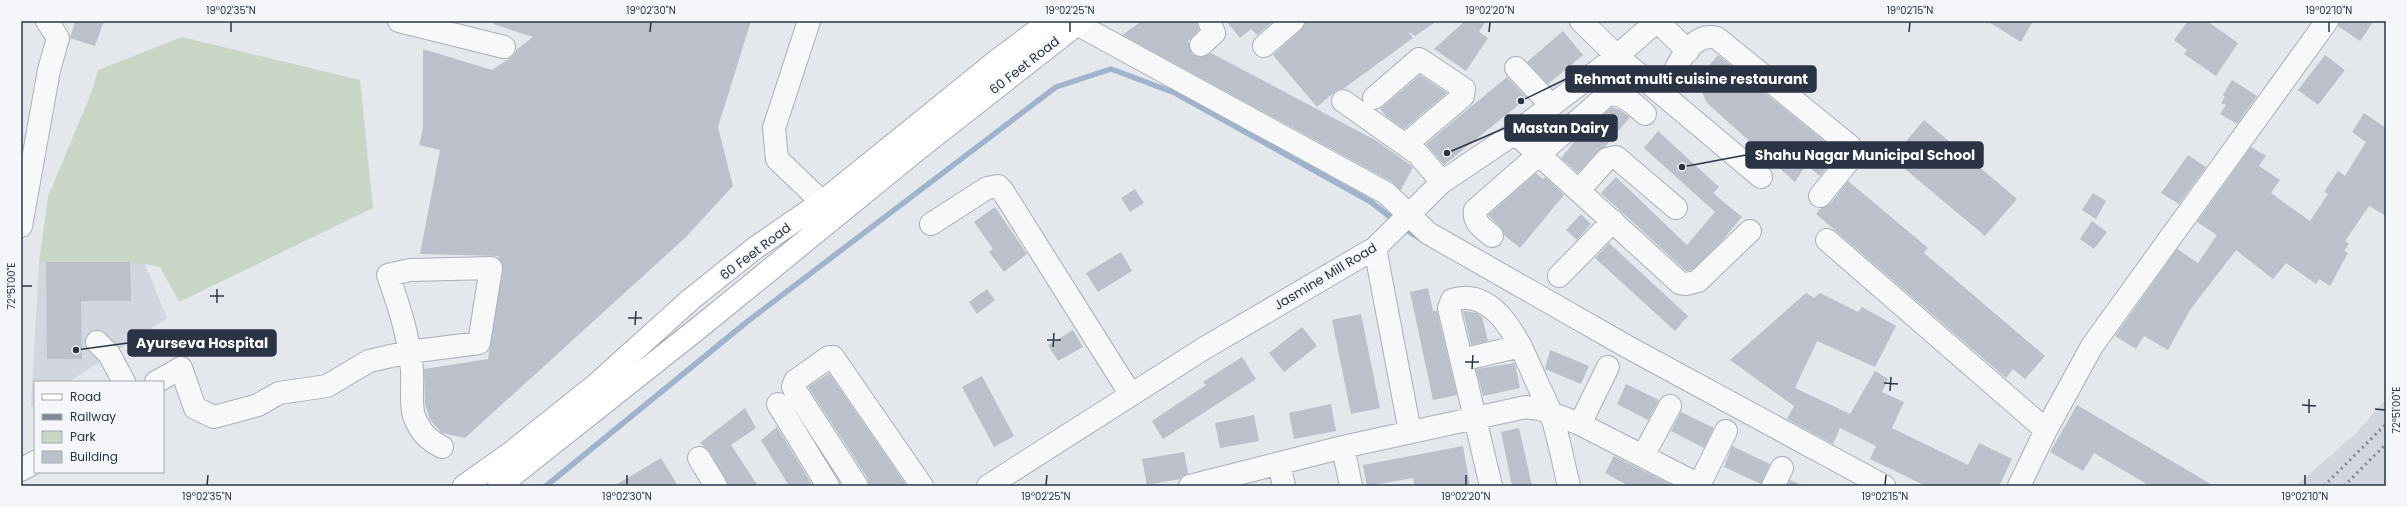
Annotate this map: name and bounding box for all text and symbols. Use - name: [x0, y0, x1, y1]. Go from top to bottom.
- text: 19°02'35"N: [206, 3, 256, 18]
- text: 19°02'30"N: [626, 3, 676, 18]
- text: 19°02'25"N: [1045, 3, 1095, 18]
- text: 19°02'20"N: [1465, 3, 1515, 18]
- text: 19°02'15"N: [1887, 3, 1933, 18]
- text: 19°02'10"N: [2306, 3, 2352, 18]
- street label: 60 Feet Road: [985, 32, 1063, 99]
- callout: Rehmat multi cuisine restaurant: [1566, 66, 1816, 92]
- text: Rehmat multi cuisine restaurant: [1574, 69, 1808, 89]
- callout: Mastan Dairy: [1505, 115, 1617, 141]
- text: Mastan Dairy: [1513, 118, 1609, 138]
- callout: Shahu Nagar Municipal School: [1746, 142, 1983, 168]
- text: Shahu Nagar Municipal School: [1755, 145, 1975, 165]
- street label: 60 Feet Road: [716, 218, 795, 284]
- street label: Jasmine Mill Road: [1270, 238, 1380, 315]
- text: 72°51'00"E: [4, 263, 19, 310]
- callout: Ayurseva Hospital: [128, 330, 276, 356]
- text: Ayurseva Hospital: [136, 333, 268, 353]
- legend: [34, 381, 164, 473]
- text: 72°51'00"E: [2389, 387, 2404, 434]
- text: Road: [70, 388, 101, 405]
- text: Railway: [70, 408, 116, 425]
- text: Park: [70, 428, 97, 445]
- text: Building: [70, 448, 118, 465]
- text: 19°02'35"N: [182, 489, 232, 504]
- text: 19°02'30"N: [602, 489, 652, 504]
- text: 19°02'25"N: [1021, 489, 1071, 504]
- text: 19°02'20"N: [1441, 489, 1491, 504]
- text: 19°02'15"N: [1862, 489, 1908, 504]
- text: 19°02'10"N: [2282, 489, 2328, 504]

